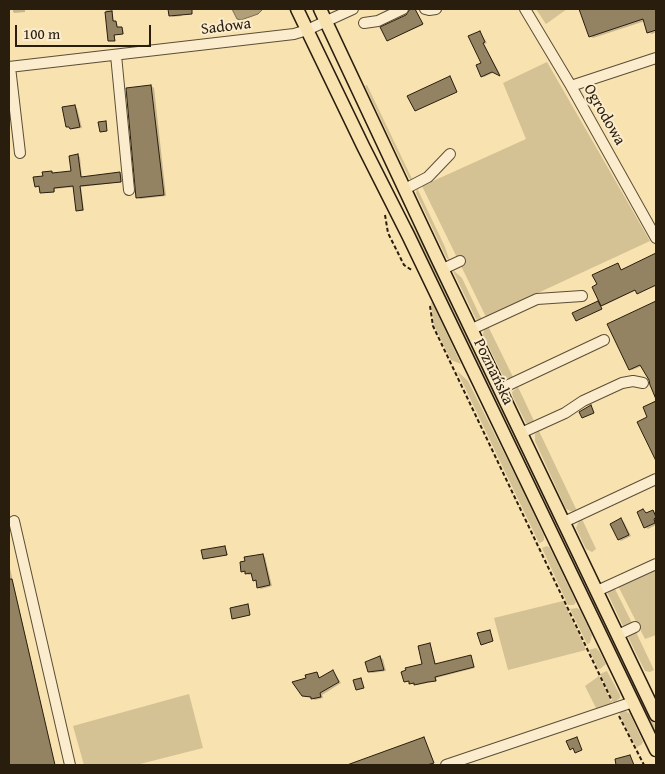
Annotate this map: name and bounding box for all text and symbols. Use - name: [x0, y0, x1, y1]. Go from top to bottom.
- street label: Sadowa: [200, 14, 252, 40]
- scale bar: [18, 15, 154, 47]
- text: 100 m: [23, 23, 60, 44]
- street label: Ogrodowa: [579, 81, 629, 149]
- street label: Poznańska: [469, 336, 517, 408]

